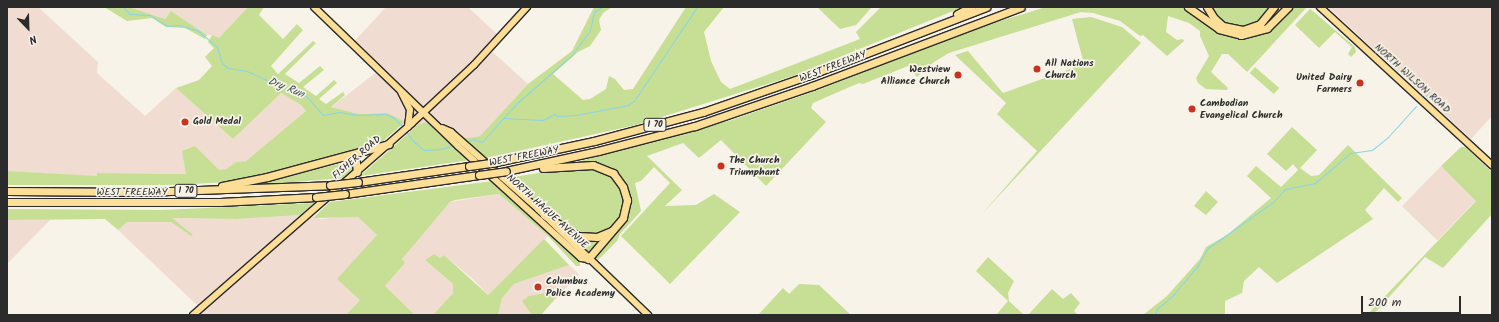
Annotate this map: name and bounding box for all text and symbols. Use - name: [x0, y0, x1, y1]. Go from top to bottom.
- north arrow: [8, 8, 48, 48]
- text: N: [26, 29, 39, 49]
- street label: NORTH WILSON ROAD: [1372, 42, 1452, 116]
- street label: WEST FREEWAY: [798, 49, 868, 85]
- place label: All Nations Church: [1045, 57, 1094, 80]
- place label: Westview Alliance Church: [881, 63, 950, 86]
- marker: All Nations Church: [1032, 64, 1042, 74]
- marker: Westview Alliance Church: [953, 70, 963, 80]
- place label: United Dairy Farmers: [1296, 71, 1352, 94]
- water label: Dry Run: [266, 75, 306, 101]
- marker: United Dairy Farmers: [1355, 78, 1365, 88]
- place label: Cambodian Evangelical Church: [1200, 97, 1283, 120]
- marker: Cambodian Evangelical Church: [1187, 104, 1197, 114]
- place label: Gold Medal: [193, 116, 241, 128]
- marker: Gold Medal: [180, 117, 190, 127]
- road number: I 70: [643, 118, 667, 132]
- street label: FISHER ROAD: [330, 134, 384, 182]
- street label: WEST FREEWAY: [488, 144, 560, 170]
- place label: The Church Triumphant: [729, 154, 780, 178]
- marker: The Church Triumphant: [716, 161, 726, 171]
- street label: NORTH HAGUE AVENUE: [504, 172, 590, 252]
- road number: I 70: [174, 184, 198, 198]
- street label: WEST FREEWAY: [97, 187, 167, 199]
- place label: Columbus Police Academy: [546, 275, 615, 298]
- marker: Columbus Police Academy: [533, 282, 543, 292]
- scale bar: [1363, 288, 1463, 314]
- text: 200 m: [1368, 293, 1401, 312]

